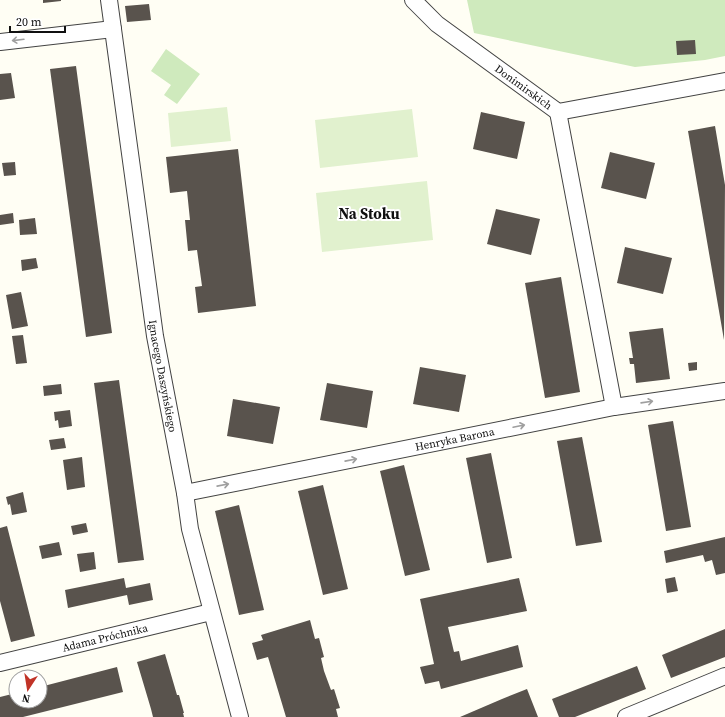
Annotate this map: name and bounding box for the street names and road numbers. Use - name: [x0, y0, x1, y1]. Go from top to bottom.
- street label: Donimirskich: [492, 61, 556, 113]
- street label: Ignacego Daszyńskiego: [145, 319, 181, 433]
- street label: Henryka Barona: [414, 424, 496, 454]
- street label: Adama Próchnika: [61, 620, 150, 655]

